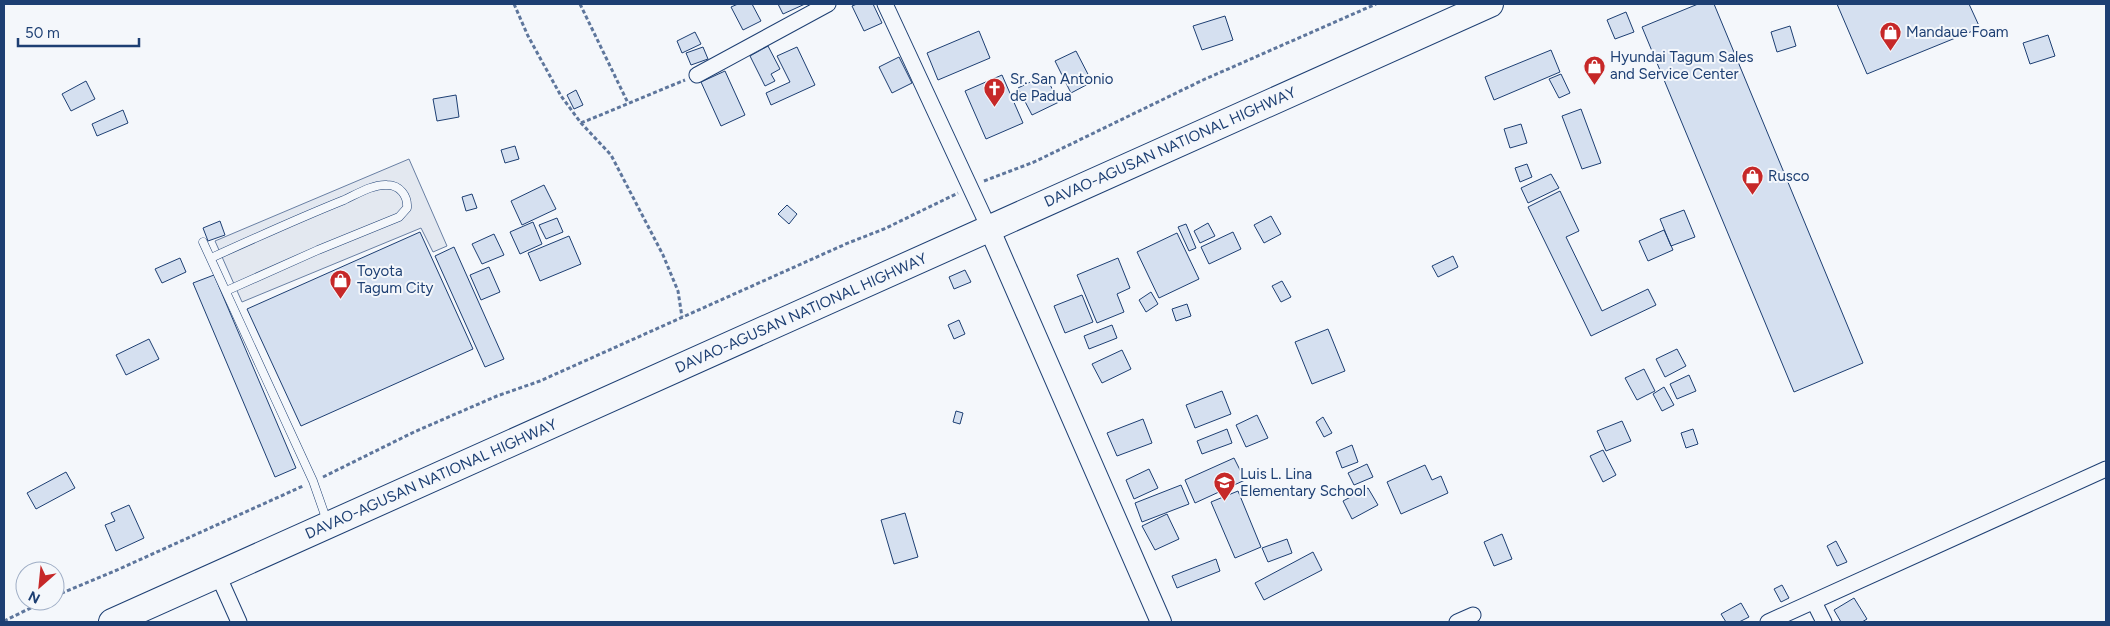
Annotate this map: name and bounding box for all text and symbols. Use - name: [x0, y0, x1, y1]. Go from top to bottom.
- scale bar: [18, 15, 139, 47]
- shop icon: Mandaue Foam: [1878, 20, 1902, 51]
- place label: Mandaue Foam: [1906, 23, 2009, 41]
- text: 50 m: [25, 24, 60, 42]
- place label: Hyundai Tagum Sales and Service Center: [1610, 48, 1754, 83]
- shop icon: Hyundai Tagum Sales and Service Center: [1582, 54, 1606, 85]
- place label: Sr. San Antonio de Padua: [1010, 70, 1114, 105]
- church icon: Sr. San Antonio de Padua: [982, 76, 1006, 107]
- street label: DAVAO-AGUSAN NATIONAL HIGHWAY: [1041, 83, 1299, 211]
- shop icon: Rusco: [1740, 164, 1764, 195]
- place label: Rusco: [1768, 167, 1810, 185]
- street label: DAVAO-AGUSAN NATIONAL HIGHWAY: [672, 249, 930, 377]
- place label: Toyota Tagum City: [357, 262, 434, 297]
- shop icon: Toyota Tagum City: [329, 268, 353, 299]
- street label: DAVAO-AGUSAN NATIONAL HIGHWAY: [302, 415, 560, 543]
- place label: Luis L. Lina Elementary School: [1240, 465, 1366, 500]
- school or university icon: Luis L. Lina Elementary School: [1212, 471, 1236, 502]
- north arrow: [15, 561, 65, 611]
- text: N: [26, 587, 43, 607]

